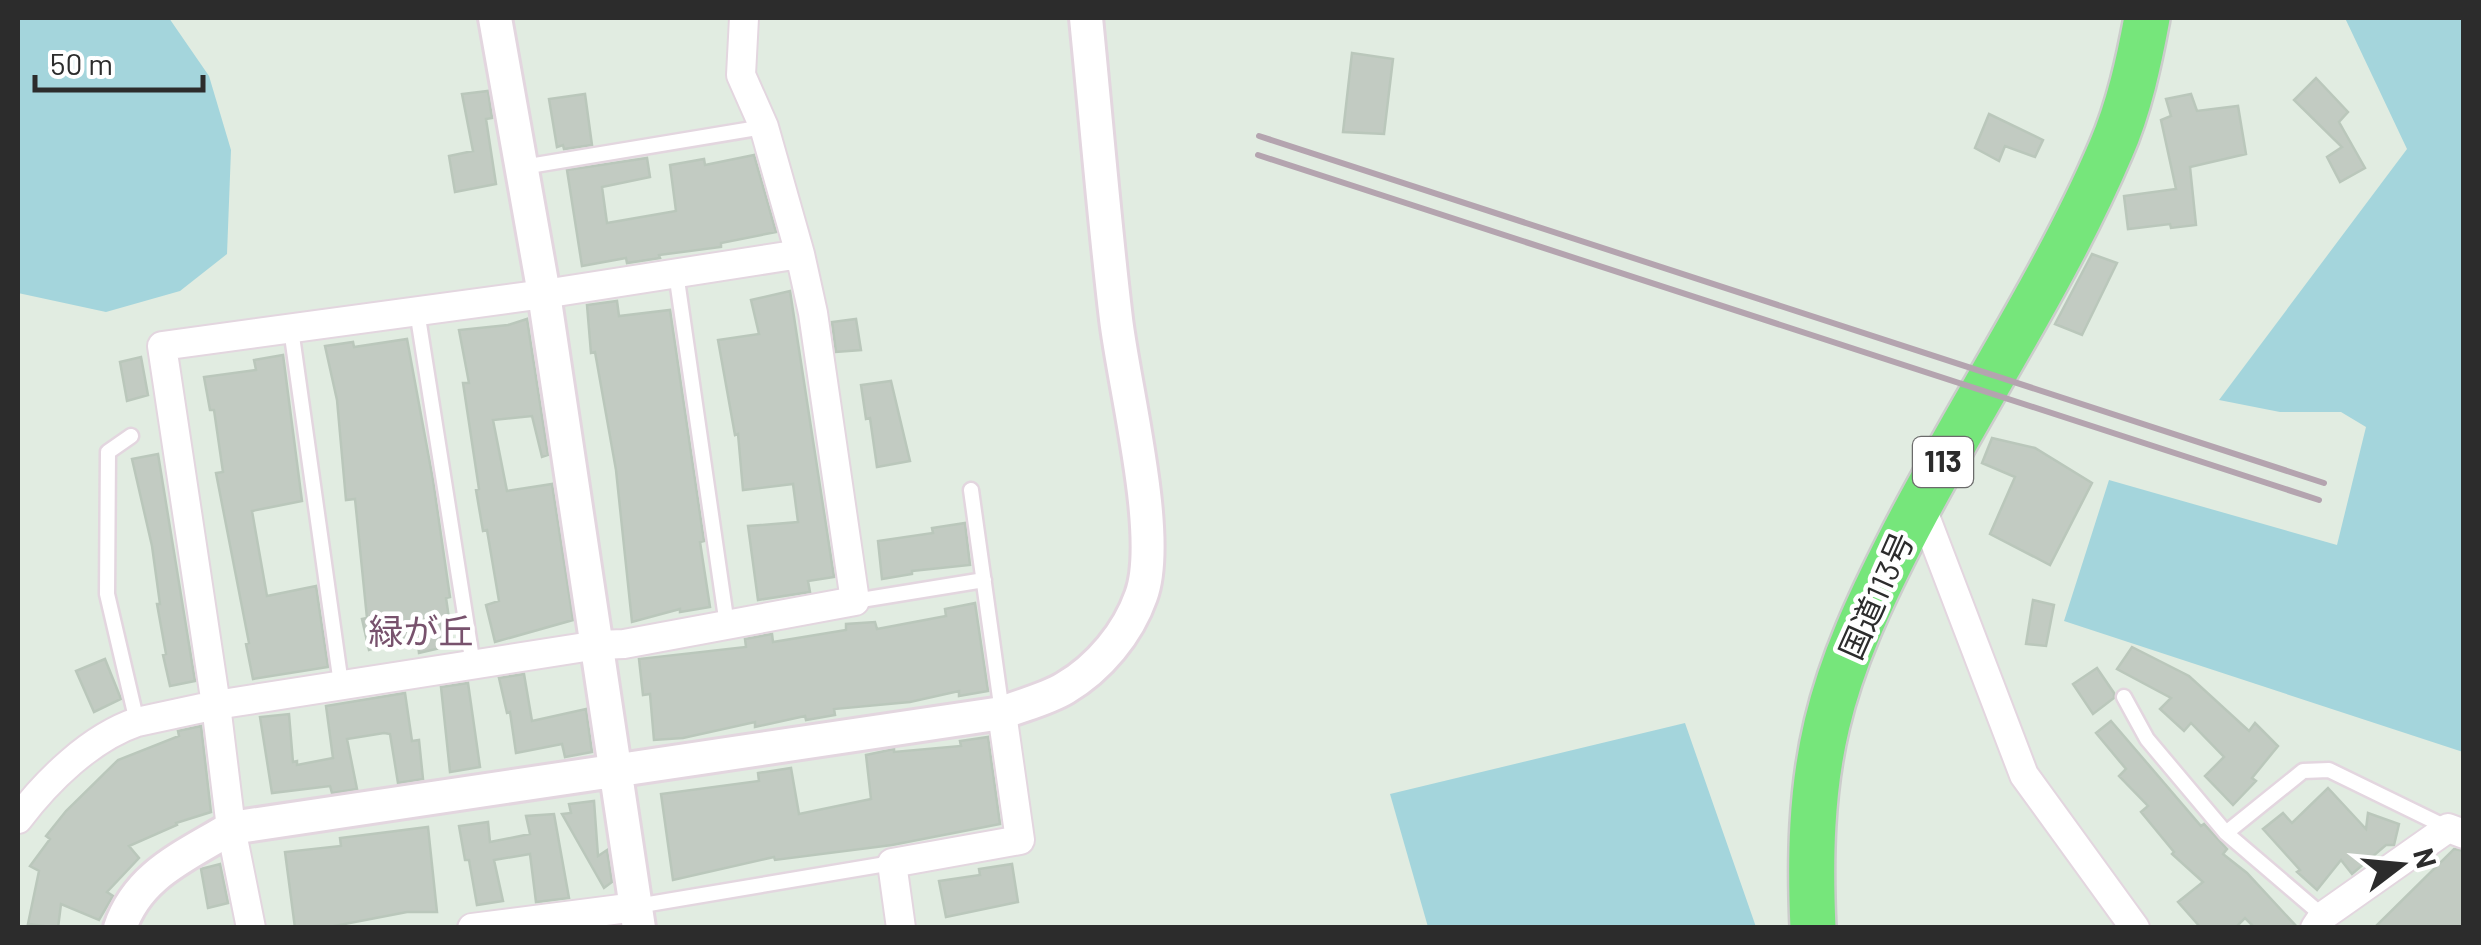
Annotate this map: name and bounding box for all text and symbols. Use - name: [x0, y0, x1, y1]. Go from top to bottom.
- scale bar: [35, 30, 202, 92]
- text: 50 m: [50, 45, 113, 81]
- road number: 113: [1913, 437, 1973, 487]
- street label: 国道113号: [1830, 526, 1920, 665]
- district label: 緑が丘: [368, 609, 474, 651]
- north arrow: [2351, 815, 2451, 915]
- text: N: [2407, 844, 2445, 871]

